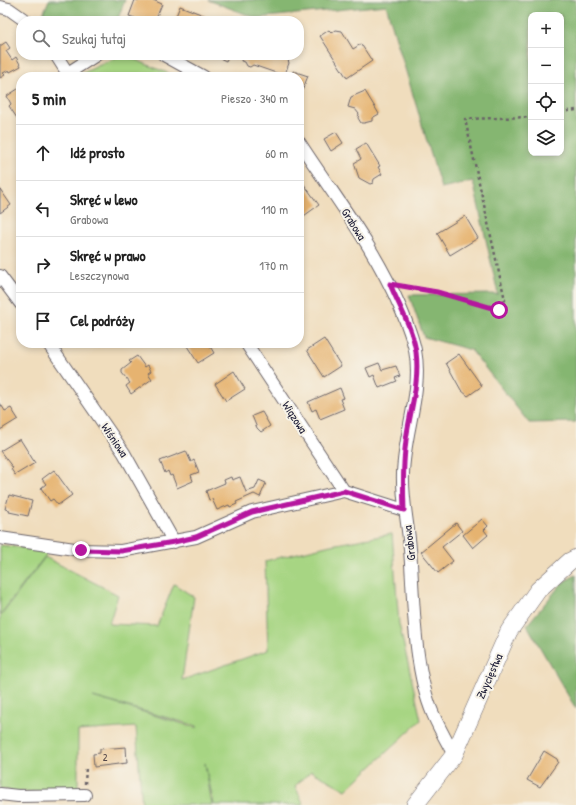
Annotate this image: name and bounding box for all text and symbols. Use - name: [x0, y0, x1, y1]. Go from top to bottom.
- map controls: [528, 12, 564, 156]
- button: +: [528, 12, 564, 48]
- search box: [16, 16, 304, 60]
- icon: search: [30, 27, 52, 49]
- text: Szukaj tutaj: [62, 28, 126, 49]
- button: −: [528, 48, 564, 84]
- button: locate: [528, 84, 564, 120]
- text: 5 min: [32, 87, 66, 110]
- text: Pieszo · 340 m: [221, 89, 288, 107]
- button: layers: [528, 120, 564, 156]
- icon: ahead: [32, 142, 54, 164]
- text: Idź prosto: [70, 142, 124, 163]
- text: 60 m: [265, 144, 288, 162]
- text: Skręć w lewo: [70, 189, 137, 210]
- icon: left: [32, 198, 54, 220]
- text: 110 m: [261, 200, 288, 218]
- street label: Grabowa: [337, 205, 371, 244]
- text: Grabowa: [70, 210, 108, 228]
- text: Skręć w prawo: [70, 245, 146, 266]
- icon: right: [32, 254, 54, 276]
- text: 170 m: [259, 256, 288, 274]
- text: Leszczynowa: [70, 266, 129, 284]
- route start: [490, 301, 508, 319]
- icon: arrive: [32, 310, 54, 332]
- text: Cel podróży: [70, 310, 135, 331]
- street label: Wiązowa: [278, 398, 312, 437]
- street label: Wiśniowa: [97, 420, 133, 461]
- street label: Grabowa: [398, 524, 420, 561]
- route end: [72, 541, 90, 559]
- street label: Zwycięstwa: [472, 650, 507, 701]
- house number: 2: [103, 751, 108, 764]

